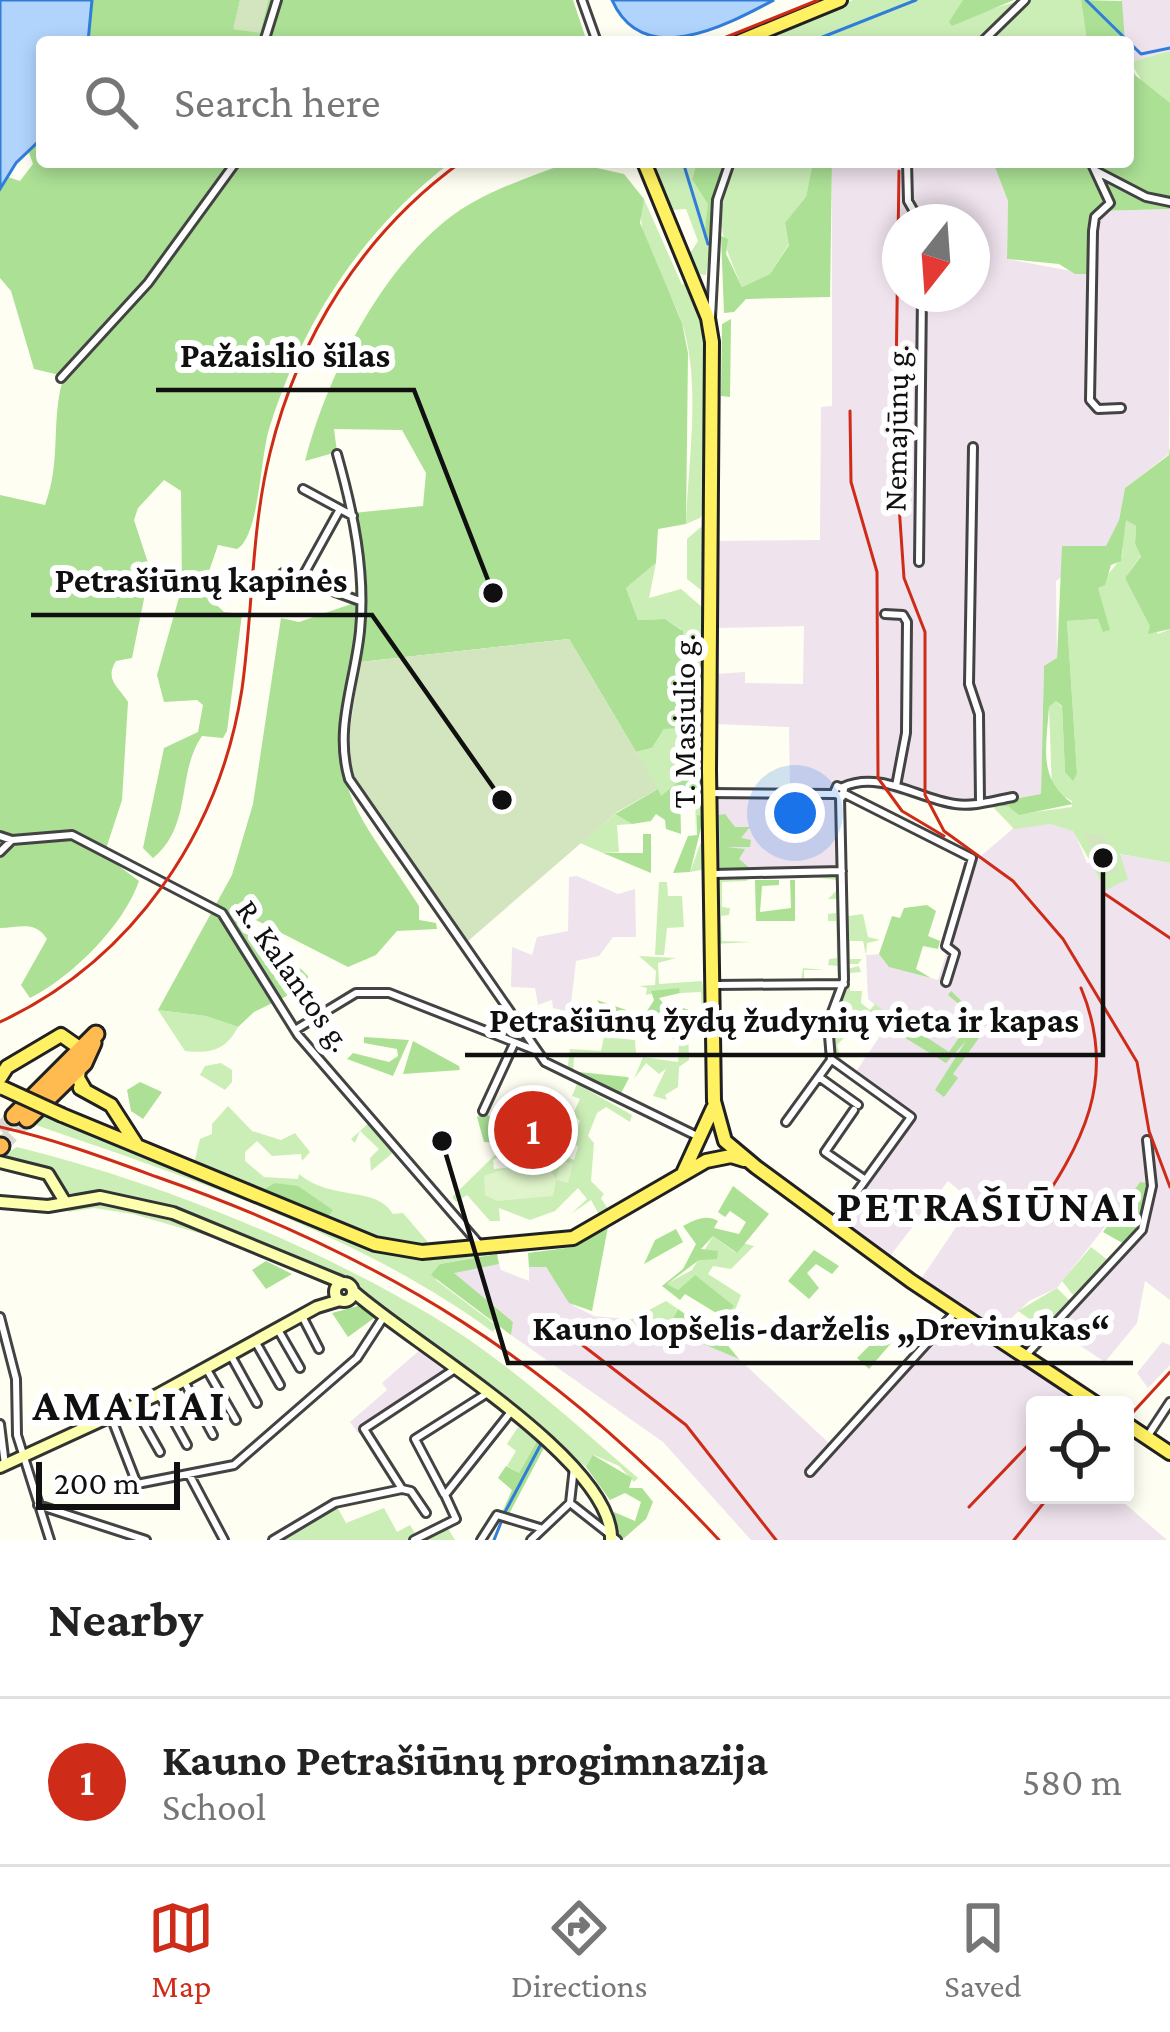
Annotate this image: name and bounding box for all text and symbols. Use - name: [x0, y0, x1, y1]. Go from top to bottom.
- search box: [36, 36, 1134, 168]
- icon: search: [78, 69, 144, 135]
- text: Search here: [174, 77, 381, 127]
- north arrow: [882, 204, 990, 312]
- callout: Pažaislio šilas: [156, 318, 414, 390]
- text: Pažaislio šilas: [180, 335, 390, 375]
- street label: Nemajūnų g.: [876, 344, 915, 512]
- callout: Petrašiūnų kapinės: [31, 543, 372, 615]
- text: Petrašiūnų kapinės: [54, 560, 348, 600]
- street label: T. Masiulio g.: [665, 633, 702, 809]
- your location: [765, 783, 825, 843]
- street label: R. Kalantos g.: [229, 892, 360, 1058]
- callout: Petrašiūnų žydų žudynių vieta ir kapas: [465, 983, 1103, 1055]
- text: Petrašiūnų žydų žudynių vieta ir kapas: [489, 1000, 1079, 1040]
- pin: 1: [494, 1085, 572, 1175]
- district label: PETRAŠIŪNAI: [836, 1181, 1140, 1231]
- callout: Kauno lopšelis-darželis „Drevinukas“: [508, 1291, 1133, 1363]
- text: Kauno lopšelis-darželis „Drevinukas“: [532, 1308, 1110, 1348]
- district label: AMALIAI: [32, 1380, 227, 1430]
- map controls: [1026, 1396, 1134, 1504]
- button: locate: [1026, 1396, 1134, 1504]
- scale bar: [36, 1456, 180, 1509]
- text: 200 m: [54, 1464, 140, 1501]
- text: Nearby: [48, 1590, 203, 1647]
- text: Kauno Petrašiūnų progimnazija: [162, 1735, 768, 1785]
- text: 1: [80, 1760, 94, 1803]
- text: 580 m: [1022, 1760, 1122, 1803]
- text: School: [162, 1785, 266, 1828]
- tab: Map: [148, 1895, 214, 2004]
- tab: Directions: [511, 1895, 648, 2004]
- tab: Saved: [944, 1895, 1022, 2004]

